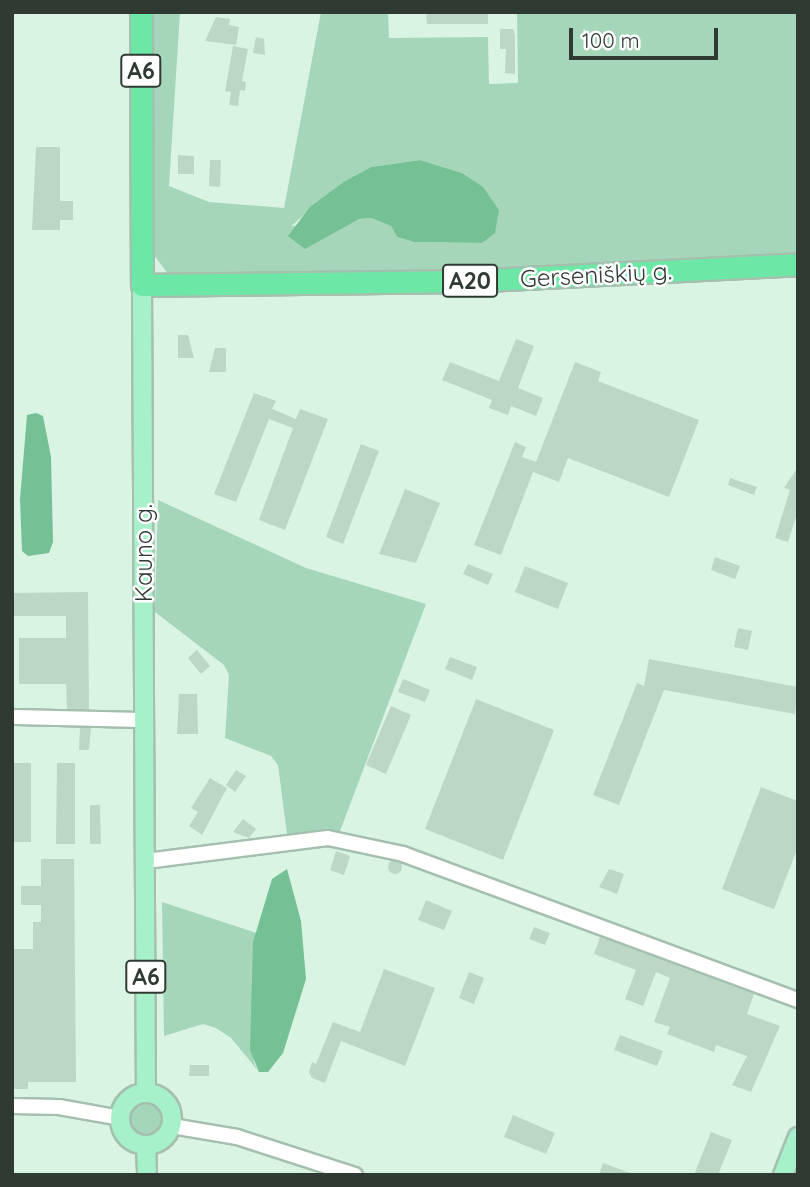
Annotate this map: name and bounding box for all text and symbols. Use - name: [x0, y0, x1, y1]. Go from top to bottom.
- scale bar: [572, 14, 721, 58]
- text: 100 m: [582, 27, 640, 53]
- road number: A6: [120, 52, 162, 90]
- street label: Gerseniškių g.: [519, 257, 673, 293]
- road number: A20: [442, 262, 498, 300]
- street label: Kauno g.: [130, 504, 158, 602]
- road number: A6: [125, 958, 167, 996]

